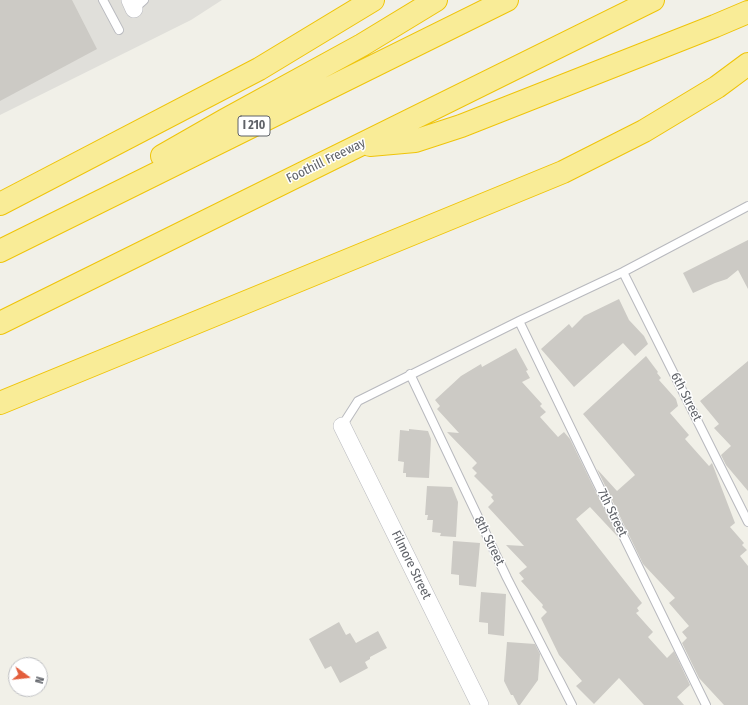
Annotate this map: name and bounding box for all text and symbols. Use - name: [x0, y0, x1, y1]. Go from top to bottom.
- road number: I 210: [238, 116, 270, 136]
- street label: Foothill Freeway: [284, 135, 368, 187]
- street label: 6th Street: [667, 370, 705, 424]
- street label: 7th Street: [594, 486, 630, 540]
- street label: 8th Street: [470, 514, 508, 568]
- street label: Filmore Street: [388, 528, 434, 602]
- north arrow: [8, 657, 48, 697]
- text: N: [32, 675, 46, 685]

